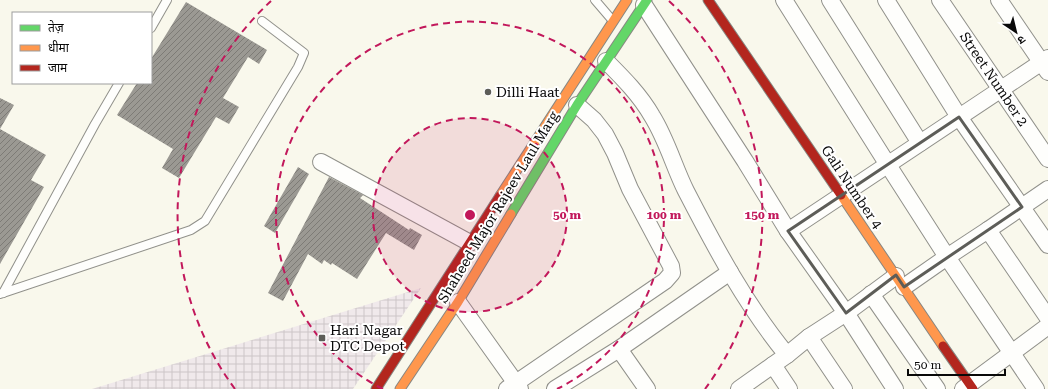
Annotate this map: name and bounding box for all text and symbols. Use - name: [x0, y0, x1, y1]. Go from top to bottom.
- legend: [12, 12, 152, 84]
- north arrow: [996, 12, 1036, 52]
- text: तेज़: [48, 20, 65, 35]
- street label: Street Number 2: [957, 29, 1031, 129]
- text: उ: [1015, 33, 1028, 47]
- text: धीमा: [48, 40, 70, 55]
- text: जाम: [48, 61, 68, 75]
- place label: Dilli Haat: [496, 84, 560, 100]
- marker: Dilli Haat: [483, 87, 493, 97]
- street label: Shaheed Major Rajeev Laul Marg: [434, 108, 562, 306]
- street label: Gali Number 4: [818, 142, 886, 232]
- centre of rings: [463, 208, 477, 222]
- text: 50 m: [553, 208, 581, 222]
- text: 100 m: [647, 208, 682, 222]
- text: 150 m: [745, 208, 780, 222]
- place label: Hari Nagar DTC Depot: [330, 322, 405, 354]
- marker: Hari Nagar DTC Depot: [317, 333, 327, 343]
- scale bar: [908, 351, 1005, 377]
- text: 50 m: [914, 358, 941, 372]

